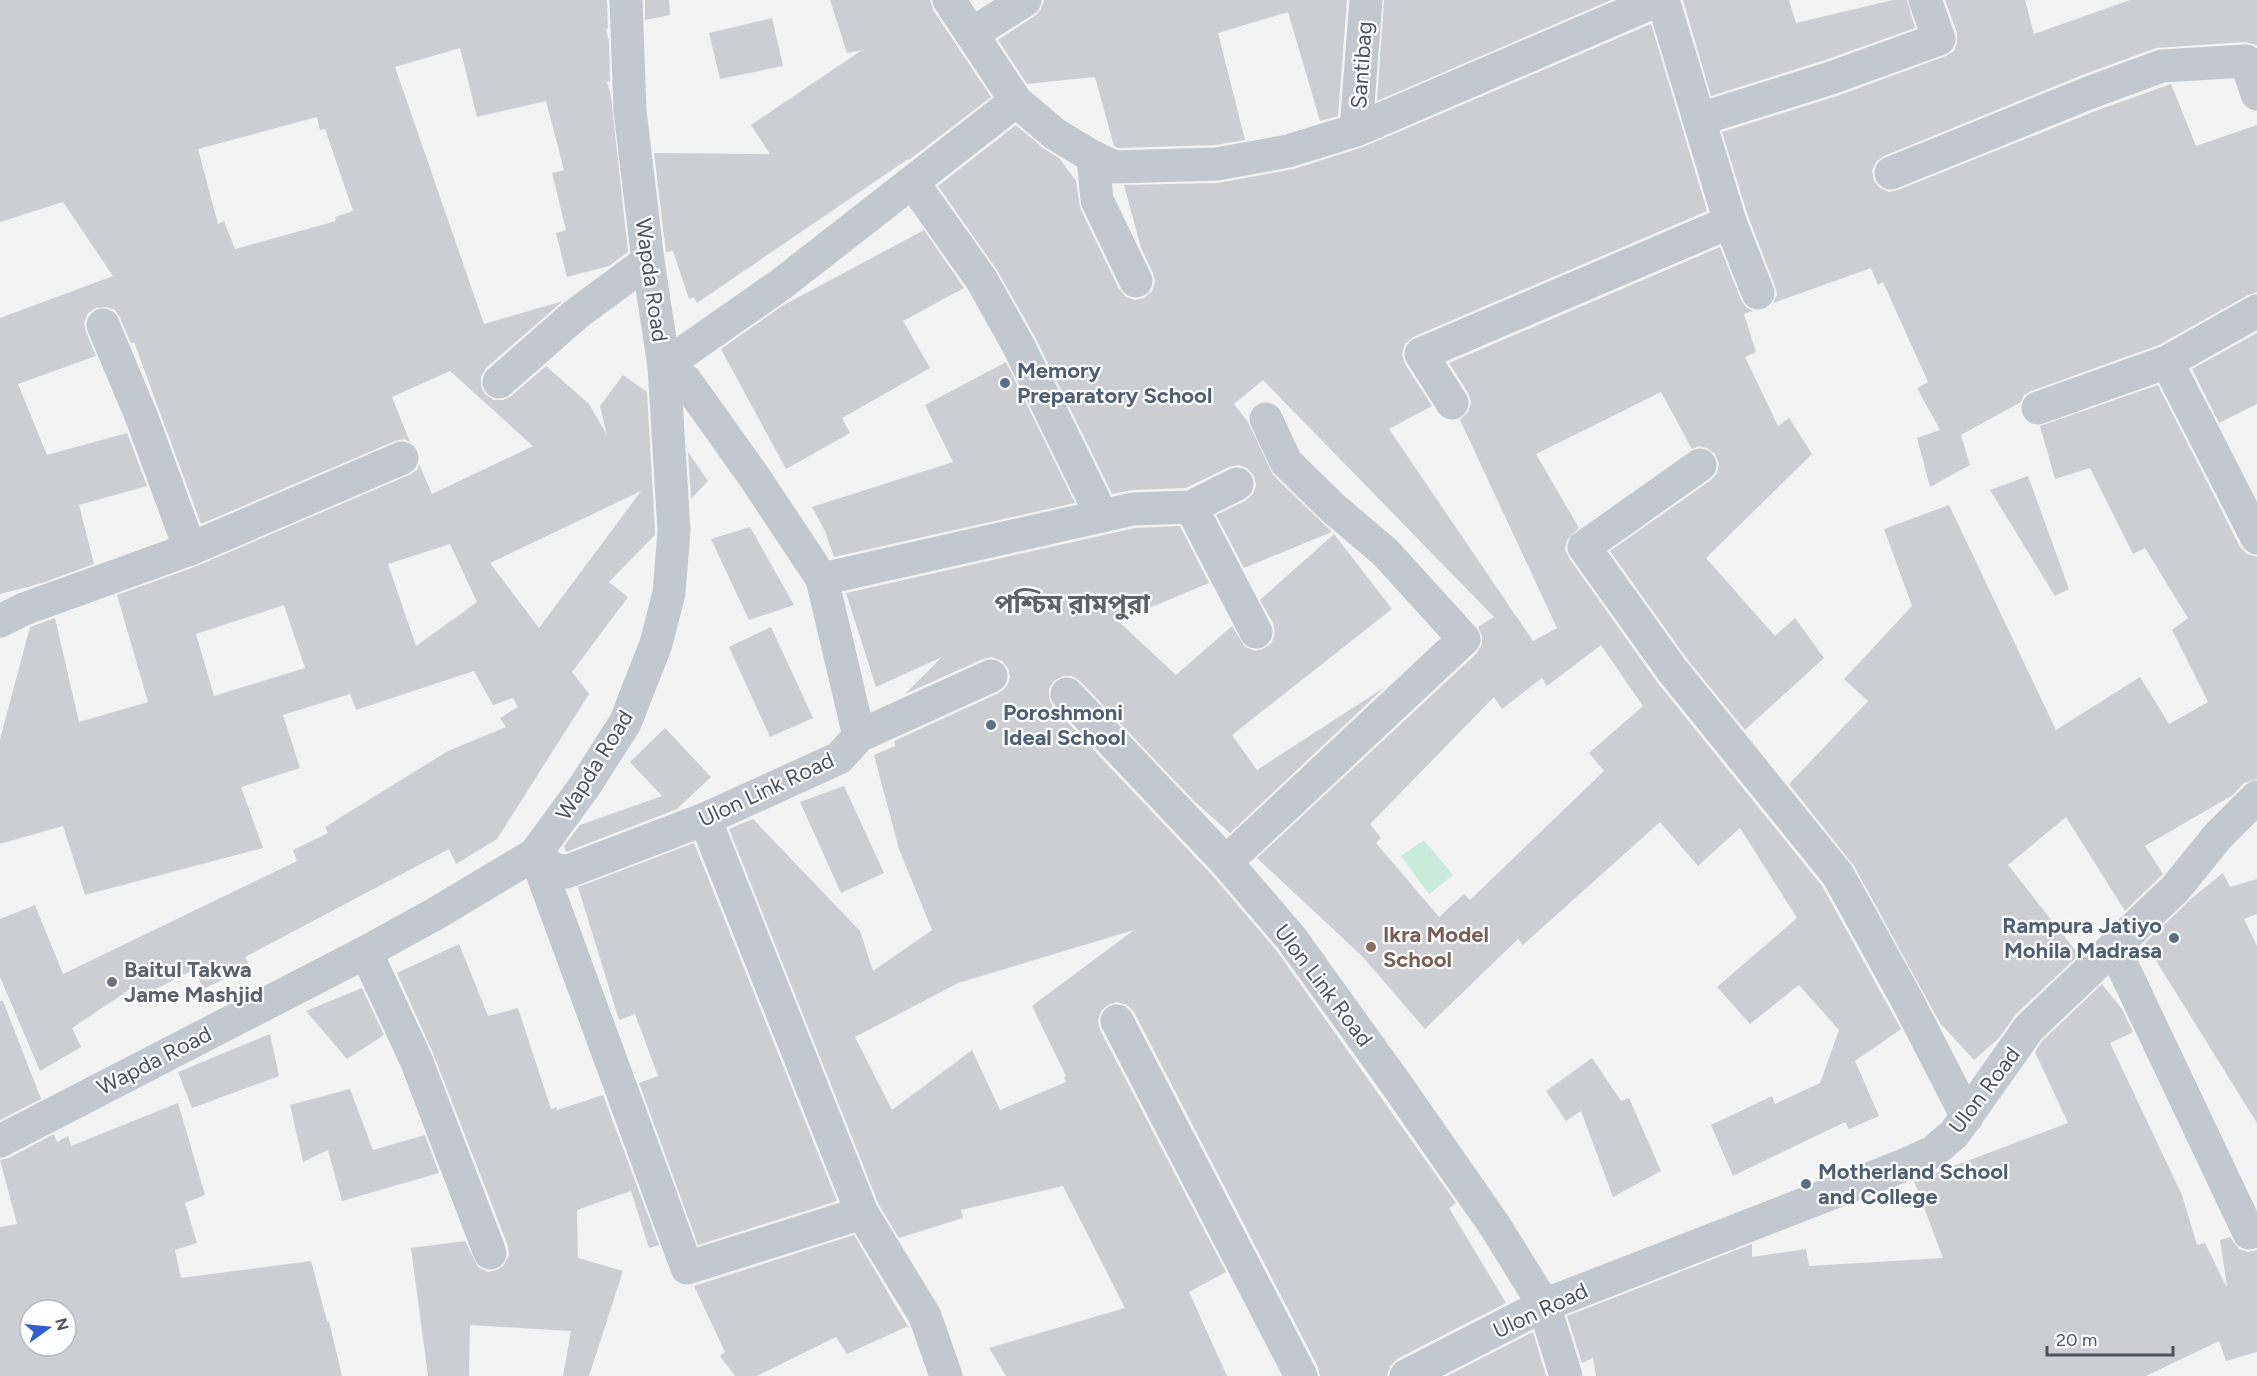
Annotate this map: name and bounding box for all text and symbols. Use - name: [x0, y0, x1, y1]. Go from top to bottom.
- street label: Santibag: [1345, 20, 1378, 110]
- street label: Wapda Road: [629, 216, 674, 344]
- place label: Memory Preparatory School: [1017, 357, 1212, 409]
- marker: Memory Preparatory School: [998, 376, 1012, 390]
- district label: পশ্চিম রামপুরা: [994, 588, 1150, 621]
- place label: Poroshmoni Ideal School: [1003, 699, 1126, 751]
- street label: Wapda Road: [550, 705, 639, 825]
- marker: Poroshmoni Ideal School: [984, 718, 998, 732]
- street label: Ulon Link Road: [694, 746, 838, 833]
- place label: Rampura Jatiyo Mohila Madrasa: [2002, 912, 2162, 964]
- street label: Ulon Link Road: [1269, 919, 1378, 1052]
- place label: Ikra Model School: [1383, 921, 1489, 973]
- marker: Rampura Jatiyo Mohila Madrasa: [2167, 931, 2181, 945]
- marker: Ikra Model School: [1364, 940, 1378, 954]
- place label: Baitul Takwa Jame Mashjid: [124, 956, 263, 1008]
- marker: Baitul Takwa Jame Mashjid: [105, 975, 119, 989]
- street label: Wapda Road: [93, 1020, 216, 1101]
- street label: Ulon Road: [1943, 1042, 2026, 1139]
- place label: Motherland School and College: [1818, 1158, 2008, 1210]
- marker: Motherland School and College: [1799, 1177, 1813, 1191]
- street label: Ulon Road: [1489, 1277, 1592, 1344]
- north arrow: [18, 1298, 78, 1358]
- text: N: [51, 1316, 73, 1333]
- scale bar: [2047, 1319, 2173, 1357]
- text: 20 m: [2056, 1329, 2097, 1351]

